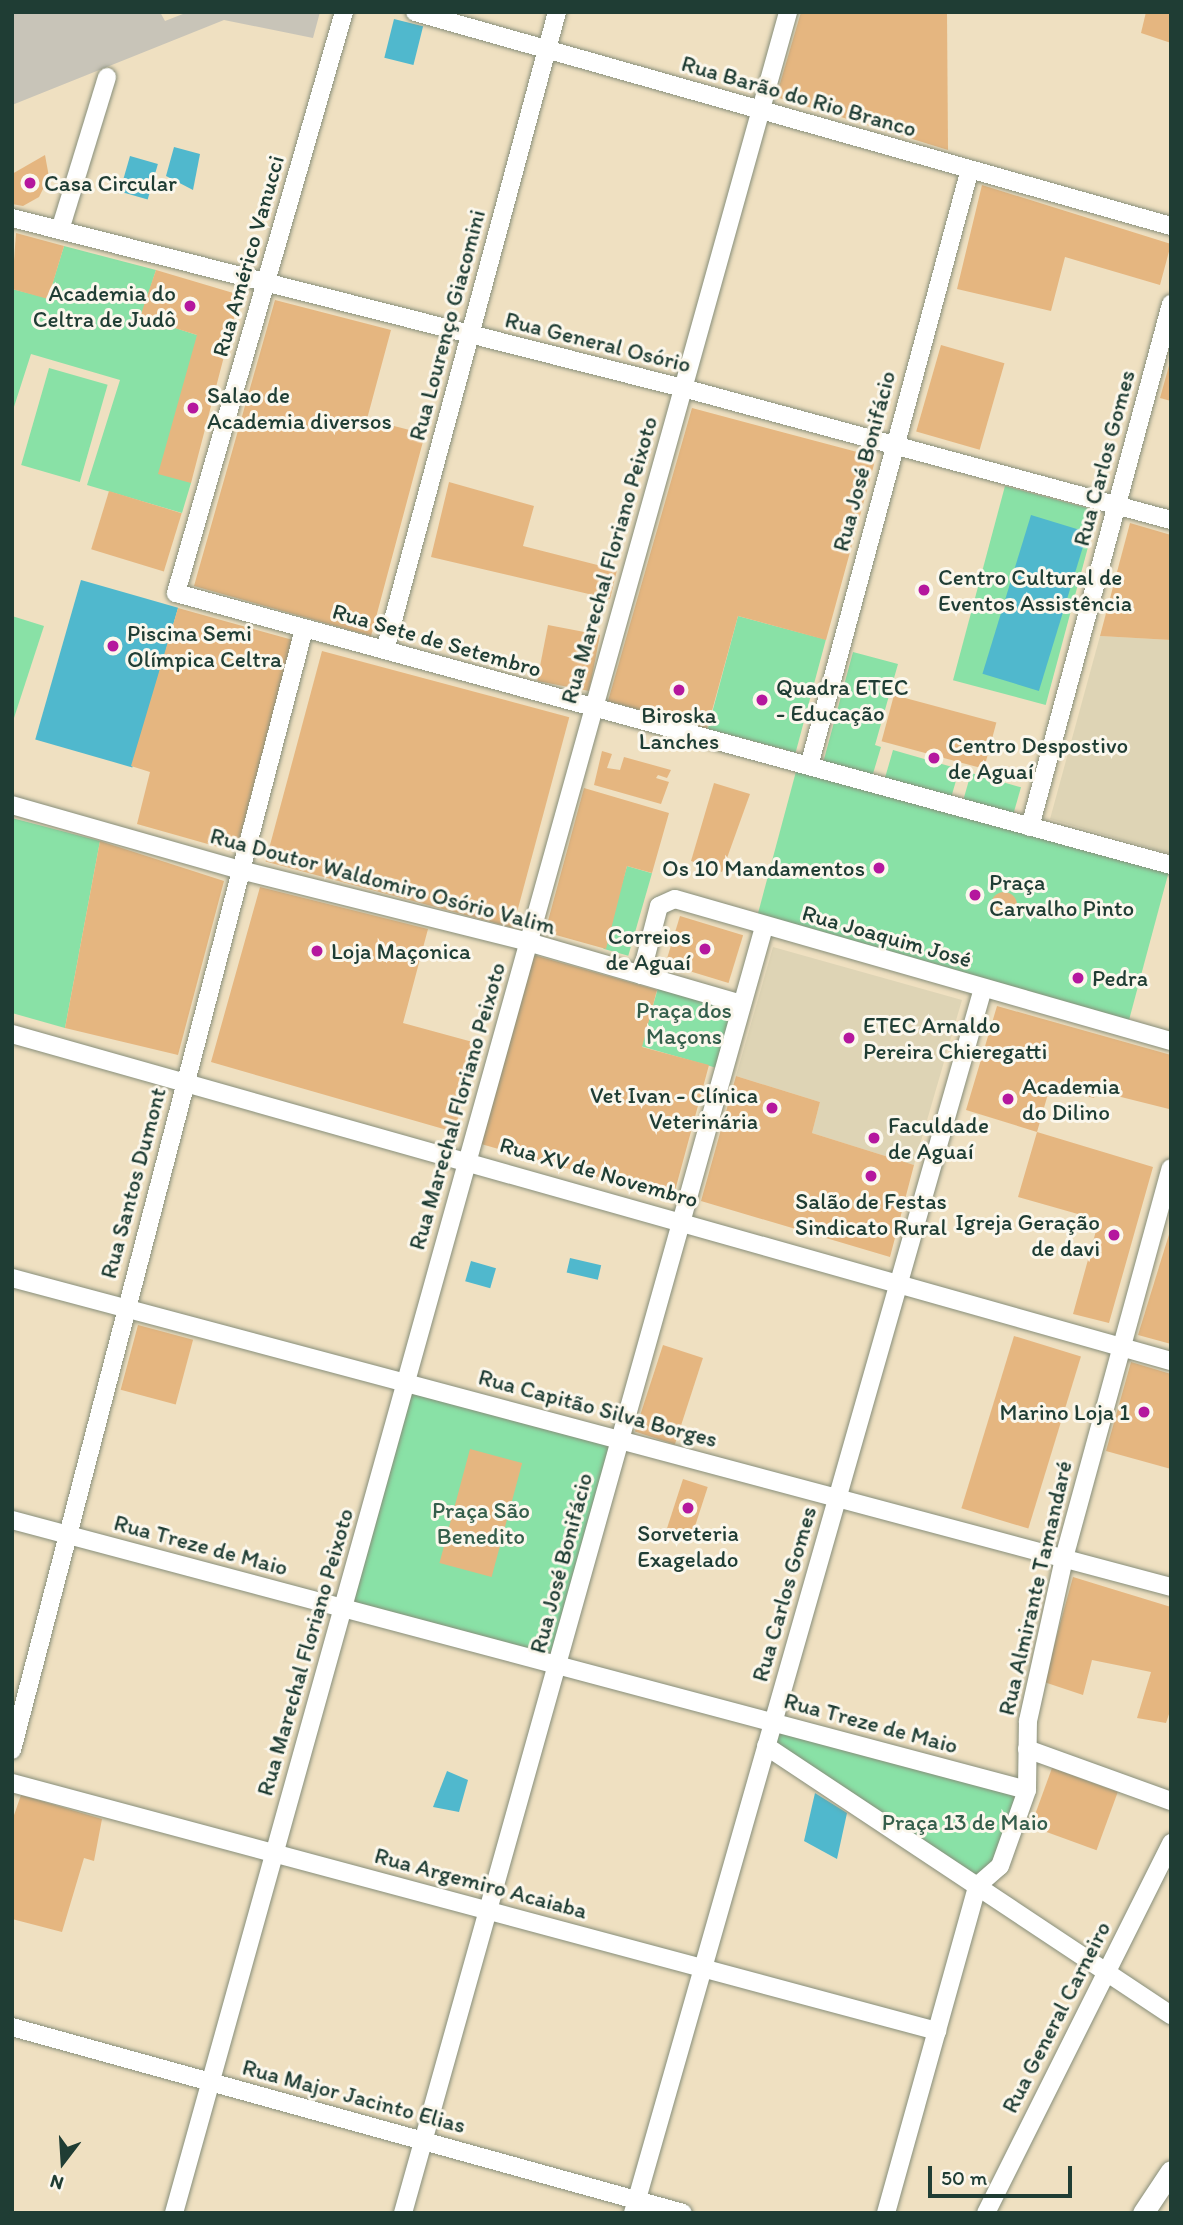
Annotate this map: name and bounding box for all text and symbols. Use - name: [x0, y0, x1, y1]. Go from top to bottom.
- street label: Rua Barão do Rio Branco: [677, 49, 921, 143]
- street label: Rua Américo Vanucci: [206, 152, 290, 360]
- place label: Casa Circular: [44, 169, 178, 197]
- marker: Casa Circular: [22, 175, 38, 191]
- street label: Rua Lourenço Giacomini: [403, 206, 491, 444]
- place label: Academia do Celtra de Judô: [33, 279, 176, 333]
- marker: Academia do Celtra de Judô: [182, 298, 198, 314]
- street label: Rua General Osório: [502, 305, 694, 379]
- street label: Rua José Bonifácio: [827, 367, 901, 555]
- street label: Rua Carlos Gomes: [1067, 367, 1141, 549]
- place label: Salao de Academia diversos: [207, 381, 392, 435]
- marker: Salao de Academia diversos: [185, 400, 201, 416]
- street label: Rua Marechal Floriano Peixoto: [555, 413, 663, 707]
- place label: Centro Cultural de Eventos Assistência: [938, 563, 1132, 617]
- marker: Centro Cultural de Eventos Assistência: [916, 582, 932, 598]
- street label: Rua Sete de Setembro: [330, 597, 544, 683]
- place label: Piscina Semi Olímpica Celtra: [127, 619, 281, 673]
- marker: Piscina Semi Olímpica Celtra: [105, 638, 121, 654]
- place label: Quadra ETEC - Educação: [776, 673, 908, 727]
- marker: Biroska Lanches: [671, 682, 687, 698]
- marker: Quadra ETEC - Educação: [754, 692, 770, 708]
- place label: Biroska Lanches: [639, 701, 719, 755]
- place label: Centro Despostivo de Aguaí: [948, 731, 1128, 785]
- marker: Centro Despostivo de Aguaí: [926, 750, 942, 766]
- street label: Rua Doutor Waldomiro Osório Valim: [208, 822, 558, 940]
- place label: Os 10 Mandamentos: [662, 854, 865, 882]
- marker: Os 10 Mandamentos: [871, 860, 887, 876]
- place label: Praça Carvalho Pinto: [989, 868, 1135, 922]
- marker: Praça Carvalho Pinto: [967, 887, 983, 903]
- street label: Rua Joaquim José: [799, 899, 975, 973]
- place label: Correios de Aguaí: [606, 922, 691, 976]
- place label: Loja Maçonica: [331, 937, 470, 965]
- marker: Correios de Aguaí: [697, 941, 713, 957]
- marker: Loja Maçonica: [309, 943, 325, 959]
- street label: Rua Marechal Floriano Peixoto: [403, 959, 511, 1253]
- place label: Pedra: [1092, 964, 1148, 992]
- marker: Pedra: [1070, 970, 1086, 986]
- park label: Praça dos Maçons: [636, 996, 732, 1050]
- place label: ETEC Arnaldo Pereira Chieregatti: [863, 1011, 1048, 1065]
- marker: ETEC Arnaldo Pereira Chieregatti: [841, 1030, 857, 1046]
- place label: Academia do Dilino: [1022, 1072, 1120, 1126]
- place label: Vet Ivan - Clínica Veterinária: [590, 1081, 758, 1135]
- street label: Rua Santos Dumont: [94, 1084, 172, 1282]
- marker: Academia do Dilino: [1000, 1091, 1016, 1107]
- marker: Vet Ivan - Clínica Veterinária: [764, 1100, 780, 1116]
- place label: Faculdade de Aguaí: [888, 1111, 989, 1165]
- street label: Rua XV de Novembro: [496, 1130, 702, 1214]
- marker: Faculdade de Aguaí: [866, 1130, 882, 1146]
- marker: Salão de Festas Sindicato Rural: [863, 1168, 879, 1184]
- place label: Salão de Festas Sindicato Rural: [795, 1187, 947, 1241]
- place label: Igreja Geração de davi: [956, 1208, 1100, 1262]
- marker: Igreja Geração de davi: [1106, 1227, 1122, 1243]
- street label: Rua Capitão Silva Borges: [475, 1363, 721, 1453]
- place label: Marino Loja 1: [1000, 1398, 1130, 1426]
- marker: Marino Loja 1: [1136, 1404, 1152, 1420]
- street label: Rua Almirante Tamandaré: [993, 1460, 1077, 1716]
- street label: Rua José Bonifácio: [524, 1469, 598, 1657]
- park label: Praça São Benedito: [432, 1496, 530, 1550]
- marker: Sorveteria Exagelado: [680, 1500, 696, 1516]
- street label: Rua Carlos Gomes: [746, 1503, 822, 1685]
- street label: Rua Marechal Floriano Peixoto: [251, 1505, 359, 1799]
- street label: Rua Treze de Maio: [112, 1509, 290, 1581]
- place label: Sorveteria Exagelado: [637, 1519, 739, 1573]
- street label: Rua Treze de Maio: [782, 1687, 960, 1759]
- park label: Praça 13 de Maio: [882, 1808, 1048, 1836]
- street label: Rua Argemiro Acaiaba: [371, 1841, 591, 1925]
- street label: Rua General Carneiro: [996, 1916, 1116, 2118]
- street label: Rua Major Jacinto Elias: [240, 2053, 468, 2139]
- north arrow: [28, 2127, 98, 2197]
- scale bar: [931, 2152, 1074, 2196]
- text: 50 m: [941, 2165, 987, 2190]
- text: N: [47, 2170, 66, 2195]

